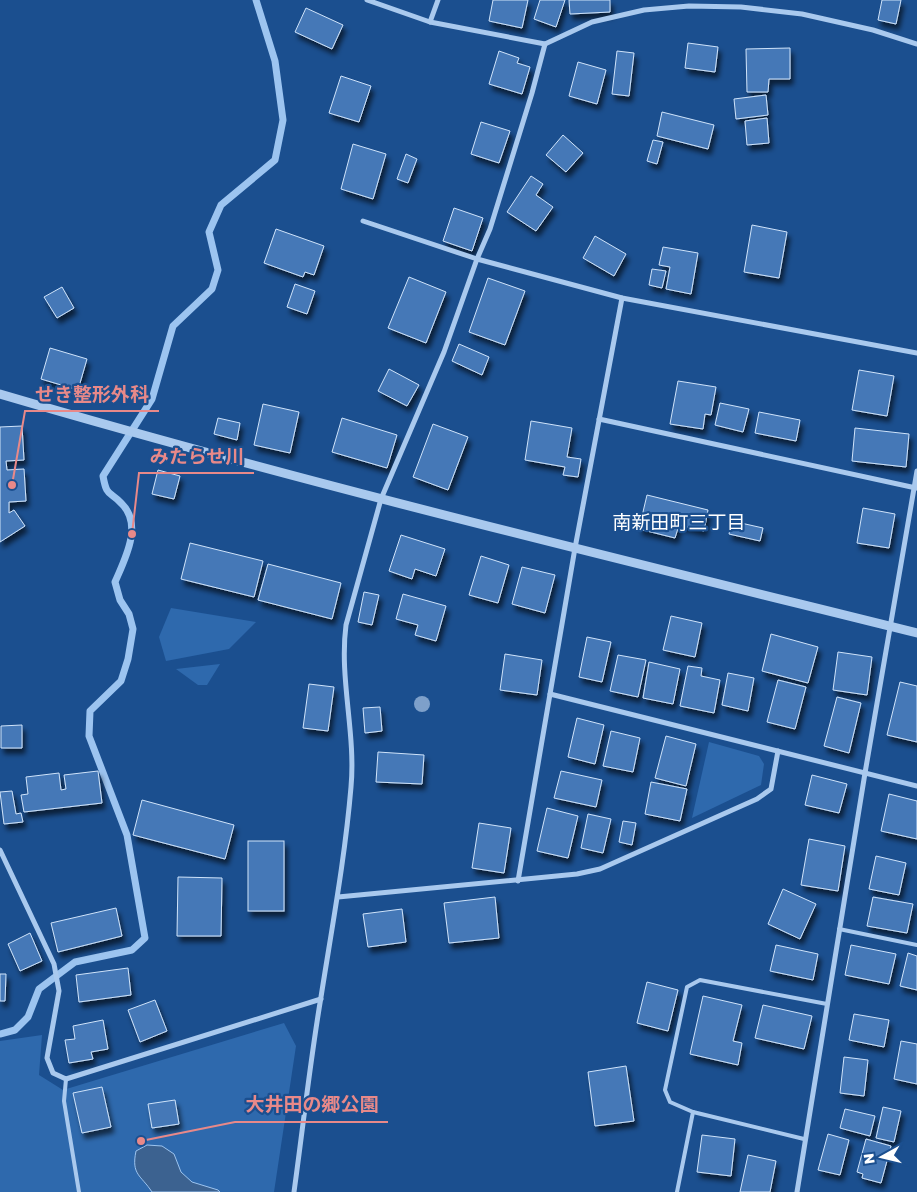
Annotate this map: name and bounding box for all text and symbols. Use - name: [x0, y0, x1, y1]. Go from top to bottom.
- callout: せき整形外科: [25, 377, 159, 411]
- text: せき整形外科: [35, 382, 149, 405]
- callout: みたらせ川: [139, 439, 254, 473]
- text: みたらせ川: [150, 444, 244, 467]
- district label: 南新田町三丁目: [612, 510, 746, 533]
- callout: 大井田の郷公園: [235, 1088, 388, 1122]
- text: 大井田の郷公園: [245, 1092, 379, 1115]
- north arrow: [857, 1132, 907, 1182]
- text: N: [859, 1152, 878, 1165]

